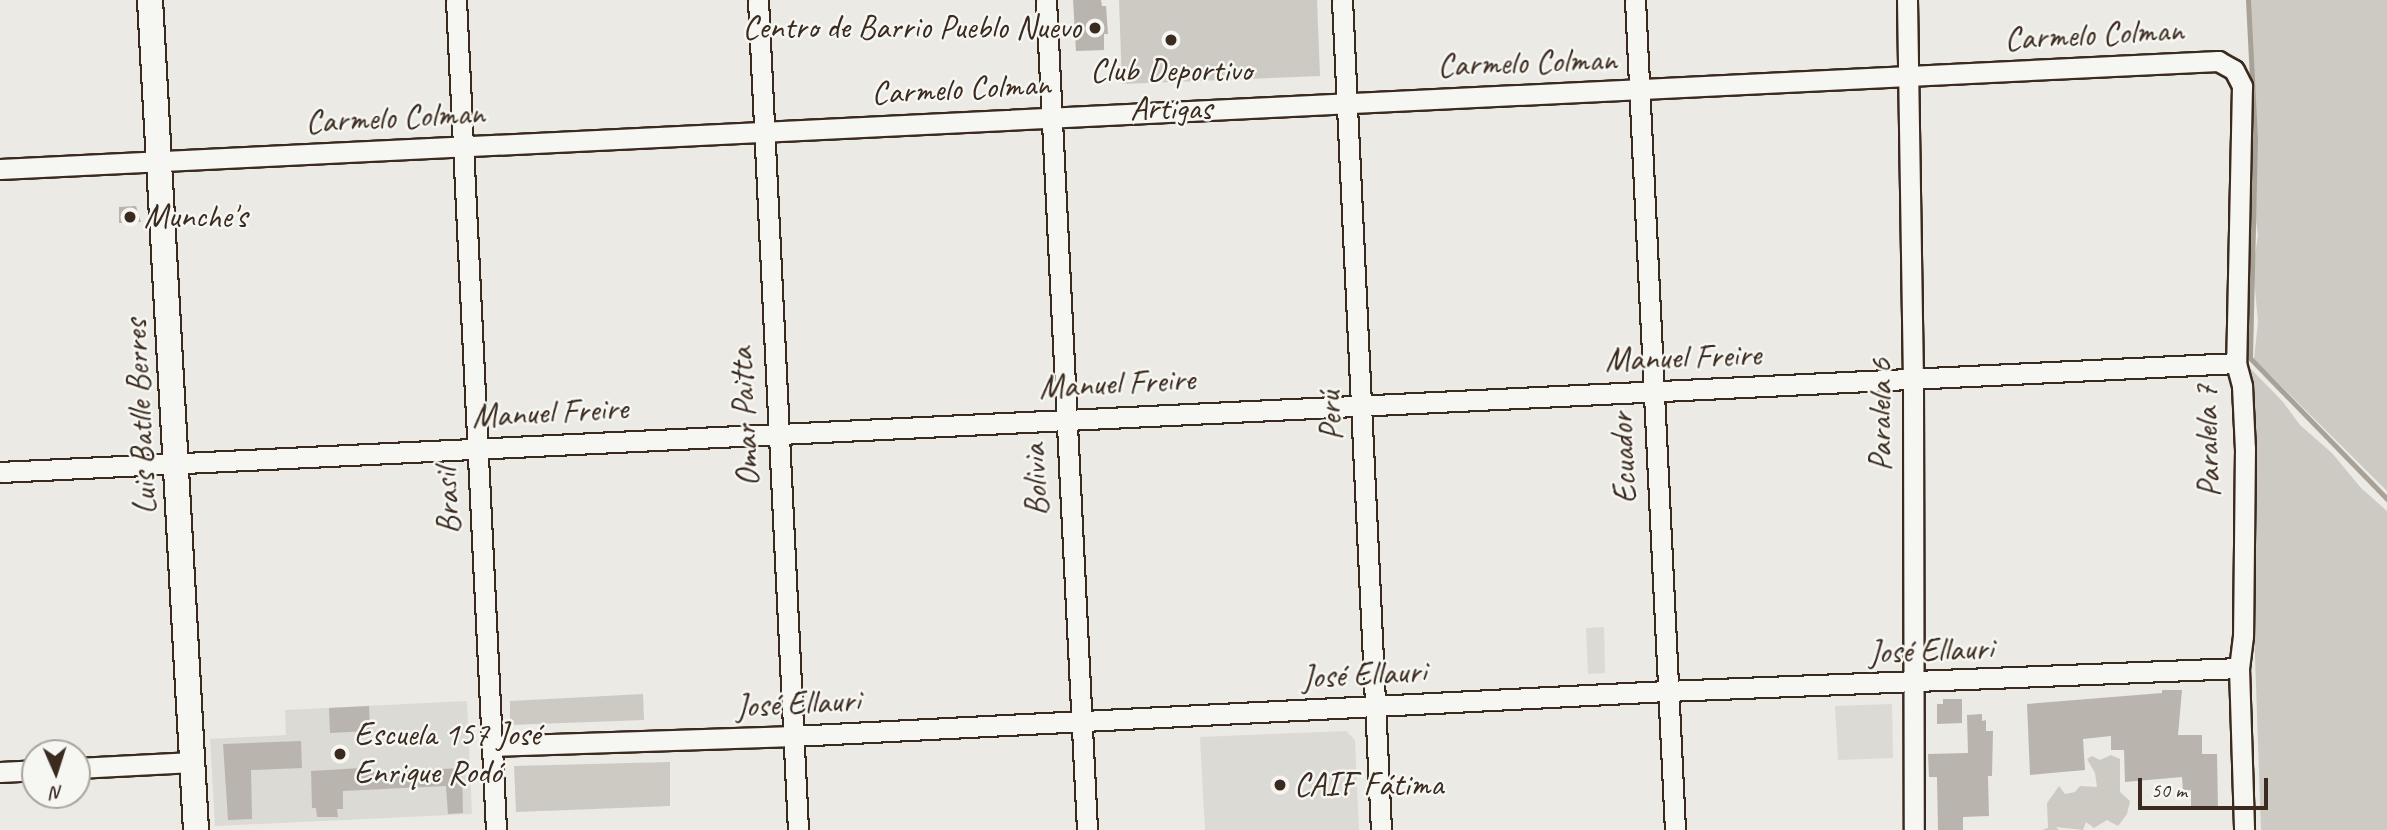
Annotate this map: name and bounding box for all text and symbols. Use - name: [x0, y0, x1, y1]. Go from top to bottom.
- place label: Centro de Barrio Pueblo Nuevo: [742, 8, 1081, 48]
- street label: Carmelo Colman: [2004, 11, 2184, 59]
- marker: Centro de Barrio Pueblo Nuevo: [1087, 20, 1103, 36]
- marker: Club Deportivo Artigas: [1163, 32, 1179, 48]
- street label: Carmelo Colman: [1437, 40, 1617, 86]
- place label: Club Deportivo Artigas: [1090, 51, 1252, 129]
- street label: Carmelo Colman: [871, 65, 1051, 113]
- street label: Carmelo Colman: [305, 94, 485, 142]
- place label: Munche's: [144, 197, 247, 237]
- marker: Munche's: [122, 209, 138, 225]
- street label: Luis Batlle Berres: [116, 318, 166, 516]
- street label: Manuel Freire: [1605, 335, 1761, 381]
- street label: Omar Paitta: [722, 346, 768, 488]
- street label: Paralela 6: [1861, 359, 1901, 471]
- street label: Manuel Freire: [1038, 360, 1196, 408]
- street label: Paralela 7: [2186, 384, 2230, 498]
- street label: Manuel Freire: [471, 389, 629, 437]
- street label: Perú: [1310, 390, 1352, 442]
- street label: Ecuador: [1602, 411, 1646, 505]
- street label: Bolivia: [1014, 443, 1058, 517]
- street label: Brasil: [426, 467, 470, 535]
- street label: José Ellauri: [1868, 629, 1994, 673]
- street label: José Ellauri: [1301, 652, 1427, 698]
- street label: José Ellauri: [735, 681, 861, 727]
- place label: Escuela 157 José Enrique Rodó: [354, 715, 540, 793]
- north arrow: [21, 739, 91, 809]
- marker: Escuela 157 José Enrique Rodó: [332, 746, 348, 762]
- scale bar: [2142, 764, 2272, 808]
- place label: CAIF Fátima: [1294, 765, 1443, 805]
- marker: CAIF Fátima: [1272, 777, 1288, 793]
- text: 50 m: [2151, 777, 2187, 803]
- text: N: [50, 781, 64, 805]

